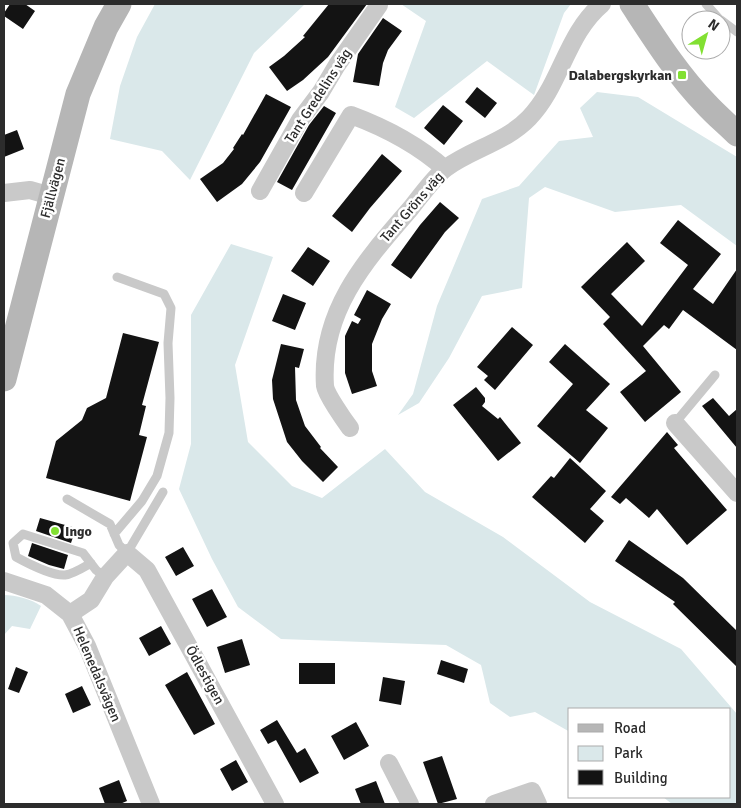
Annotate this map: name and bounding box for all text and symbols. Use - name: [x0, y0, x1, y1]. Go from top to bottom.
- north arrow: [681, 10, 731, 60]
- text: N: [705, 15, 723, 35]
- street label: Tant Gredelins väg: [281, 46, 355, 146]
- place label: Dalabergskyrkan: [568, 67, 672, 84]
- marker: Dalabergskyrkan: [676, 69, 688, 81]
- street label: Fjällvägen: [37, 156, 69, 220]
- street label: Tant Gröns väg: [377, 168, 447, 246]
- place label: Ingo: [65, 523, 92, 540]
- marker: Ingo: [49, 525, 61, 537]
- street label: Helenedalsvägen: [69, 624, 125, 724]
- street label: Ödlestigen: [182, 643, 228, 707]
- legend: [568, 708, 731, 798]
- text: Road: [614, 719, 646, 737]
- text: Park: [614, 744, 643, 762]
- text: Building: [614, 769, 668, 787]

